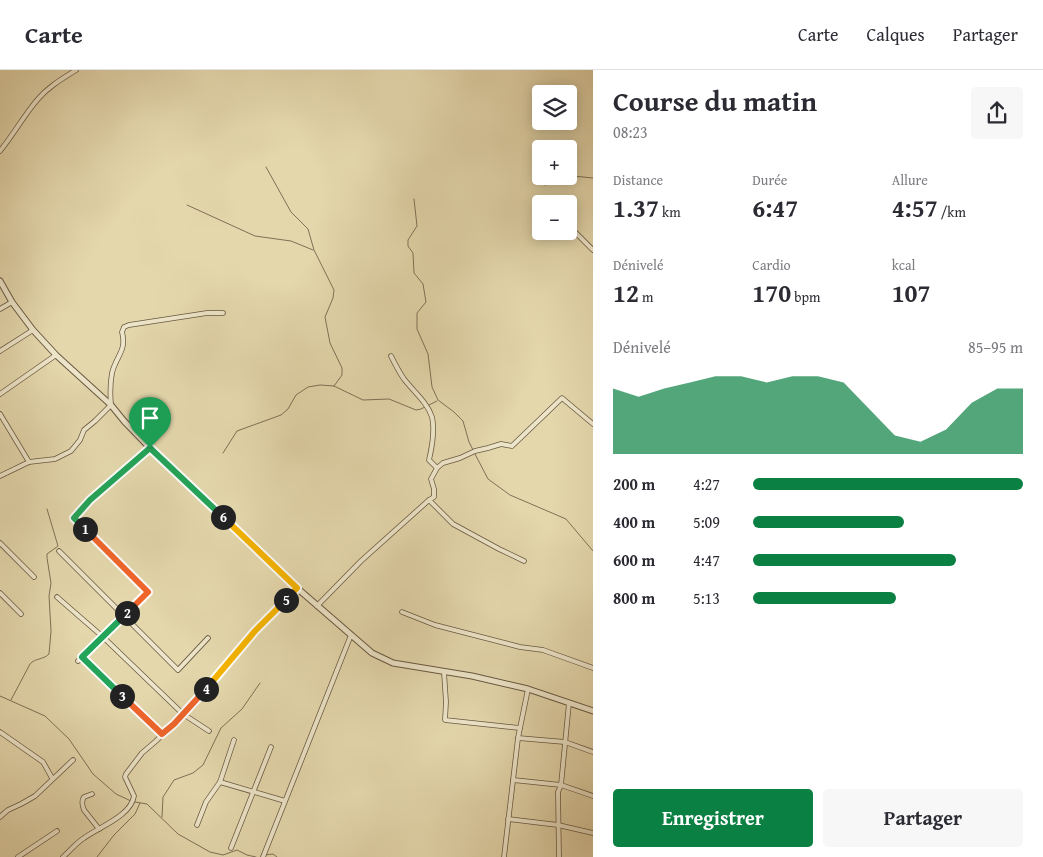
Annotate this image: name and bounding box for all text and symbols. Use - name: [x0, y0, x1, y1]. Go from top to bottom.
- text: Carte: [25, 17, 83, 52]
- text: Carte: [798, 21, 839, 48]
- text: Calques: [867, 21, 925, 48]
- text: Partager: [953, 21, 1018, 48]
- text: Course du matin: [613, 80, 817, 121]
- map controls: [532, 85, 577, 240]
- button: layers: [532, 85, 577, 130]
- button: share: [971, 87, 1023, 139]
- text: 08:23: [613, 120, 648, 144]
- button: +: [532, 140, 577, 185]
- text: Distance: [613, 170, 663, 190]
- text: Durée: [752, 170, 787, 190]
- text: Allure: [892, 170, 928, 190]
- text: 1.37: [613, 190, 659, 226]
- text: 6:47: [752, 190, 798, 226]
- text: 4:57: [892, 190, 938, 226]
- button: −: [532, 195, 577, 240]
- text: km: [659, 202, 681, 222]
- text: /km: [938, 202, 966, 222]
- text: Dénivelé: [613, 255, 664, 275]
- text: Cardio: [752, 255, 791, 275]
- text: kcal: [892, 255, 916, 275]
- text: 12: [613, 275, 639, 311]
- text: 170: [752, 275, 791, 311]
- text: 107: [892, 275, 931, 311]
- text: m: [639, 287, 653, 307]
- text: bpm: [791, 287, 821, 307]
- text: Dénivelé: [613, 335, 671, 359]
- text: 85–95 m: [968, 335, 1023, 359]
- pin: [129, 397, 171, 448]
- icon: arrive: [136, 404, 164, 432]
- text: 200 m: [613, 472, 655, 496]
- text: 4:27: [693, 472, 720, 496]
- pin: 6: [210, 504, 236, 530]
- text: 6: [220, 507, 227, 527]
- text: 400 m: [613, 510, 655, 534]
- text: 5:09: [693, 510, 720, 534]
- pin: 1: [72, 516, 98, 542]
- text: 1: [82, 519, 89, 539]
- text: 600 m: [613, 548, 655, 572]
- text: 4:47: [693, 548, 720, 572]
- text: 800 m: [613, 586, 655, 610]
- text: 5:13: [693, 586, 720, 610]
- pin: 5: [274, 588, 298, 612]
- text: 5: [283, 590, 290, 610]
- pin: 2: [114, 600, 140, 626]
- text: 2: [124, 603, 131, 623]
- pin: 4: [194, 676, 218, 702]
- text: 4: [203, 679, 210, 699]
- pin: 3: [110, 684, 134, 708]
- text: 3: [119, 686, 126, 706]
- button: Enregistrer: [613, 789, 813, 847]
- button: Partager: [823, 789, 1023, 847]

